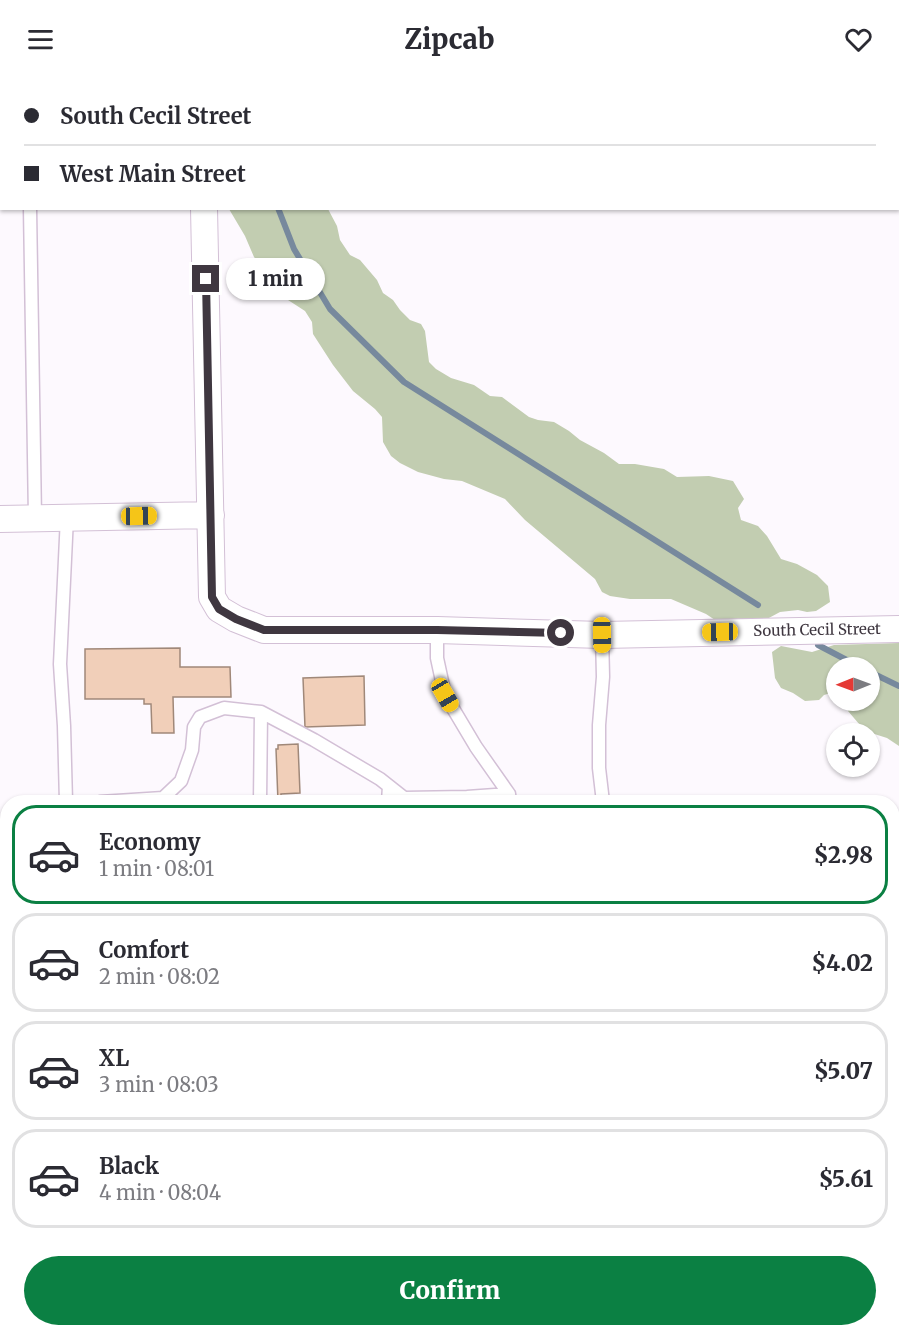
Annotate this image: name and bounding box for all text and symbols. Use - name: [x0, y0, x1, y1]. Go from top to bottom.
- text: Zipcab: [405, 22, 494, 56]
- icon: menu: [24, 23, 57, 56]
- icon: heart: [842, 23, 875, 56]
- text: South Cecil Street: [60, 102, 251, 130]
- text: West Main Street: [60, 160, 246, 188]
- callout: 1 min: [227, 258, 326, 300]
- route end: [192, 265, 219, 292]
- text: 1 min: [248, 266, 303, 291]
- car: [121, 507, 157, 525]
- car: [593, 617, 611, 653]
- route start: [547, 619, 574, 646]
- street label: South Cecil Street: [753, 619, 881, 640]
- car: [702, 623, 738, 641]
- north arrow: [826, 657, 880, 711]
- map controls: [826, 657, 880, 777]
- car: [428, 675, 462, 715]
- button: locate: [826, 723, 880, 777]
- icon: car: [27, 828, 81, 882]
- text: Economy: [99, 828, 200, 856]
- text: $2.98: [814, 841, 873, 869]
- text: 1 min · 08:01: [99, 856, 214, 881]
- icon: car: [27, 936, 81, 990]
- text: Comfort: [99, 936, 189, 964]
- text: $4.02: [812, 949, 873, 977]
- text: 2 min · 08:02: [99, 964, 220, 989]
- icon: car: [27, 1044, 81, 1098]
- text: XL: [99, 1044, 129, 1072]
- text: $5.07: [814, 1057, 873, 1085]
- text: 3 min · 08:03: [99, 1072, 219, 1097]
- icon: car: [27, 1152, 81, 1206]
- text: Black: [99, 1152, 159, 1180]
- text: $5.61: [819, 1165, 873, 1193]
- text: 4 min · 08:04: [99, 1180, 221, 1205]
- button: Confirm: [24, 1256, 876, 1325]

